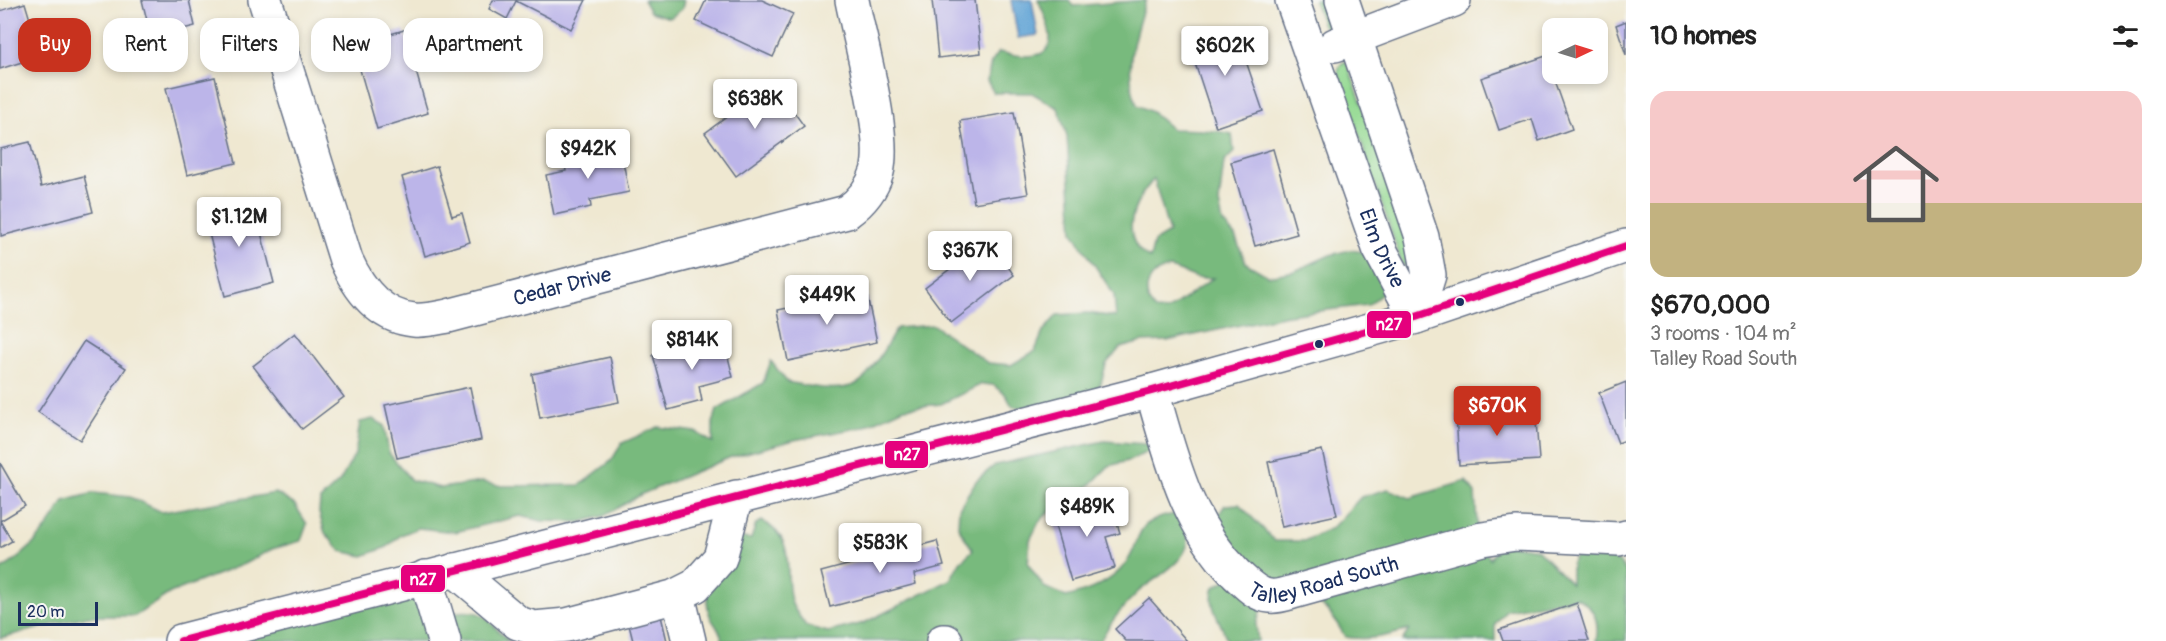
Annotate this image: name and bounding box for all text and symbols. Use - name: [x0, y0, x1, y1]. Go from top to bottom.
- chip: Buy: [18, 18, 91, 72]
- chip: Rent: [103, 18, 188, 72]
- chip: Filters: [200, 18, 299, 72]
- chip: New: [311, 18, 391, 72]
- chip: Apartment: [403, 18, 543, 72]
- north arrow: [1542, 18, 1608, 84]
- map controls: [1542, 18, 1608, 84]
- text: 10 homes: [1650, 20, 1756, 52]
- icon: filters: [2109, 20, 2142, 53]
- pin: $602K: [1183, 26, 1267, 77]
- text: $602K: [1195, 33, 1255, 58]
- pin: $638K: [713, 79, 797, 130]
- text: $638K: [727, 86, 783, 111]
- pin: $942K: [546, 129, 630, 180]
- icon: home: [1842, 130, 1950, 238]
- text: $942K: [560, 136, 616, 161]
- pin: $1.12M: [190, 197, 288, 248]
- text: $1.12M: [211, 204, 267, 229]
- street label: Elm Drive: [1352, 205, 1411, 293]
- pin: $367K: [928, 231, 1012, 282]
- text: $367K: [942, 238, 998, 263]
- street label: Cedar Drive: [510, 261, 615, 312]
- pin: $449K: [785, 275, 869, 326]
- text: $449K: [799, 282, 855, 307]
- text: $670,000: [1650, 289, 1770, 321]
- unlabelled marker: [1454, 296, 1466, 308]
- line badge: n27: [1366, 310, 1412, 339]
- text: n27: [1376, 315, 1403, 335]
- pin: $814K: [650, 320, 734, 371]
- text: 3 rooms · 104 m²: [1650, 321, 1797, 346]
- text: $814K: [666, 327, 718, 352]
- unlabelled marker: [1313, 338, 1325, 350]
- text: Talley Road South: [1650, 346, 1797, 371]
- pin: $670K: [1455, 386, 1539, 437]
- text: $670K: [1468, 393, 1526, 418]
- line badge: n27: [884, 440, 929, 469]
- text: n27: [894, 445, 921, 465]
- pin: $489K: [1045, 487, 1129, 538]
- text: $489K: [1060, 494, 1114, 519]
- pin: $583K: [838, 523, 922, 574]
- text: $583K: [853, 530, 907, 555]
- street label: Talley Road South: [1242, 550, 1402, 610]
- line badge: n27: [400, 564, 446, 593]
- text: n27: [410, 570, 437, 590]
- scale bar: [18, 599, 98, 626]
- text: 20 m: [27, 602, 65, 622]

